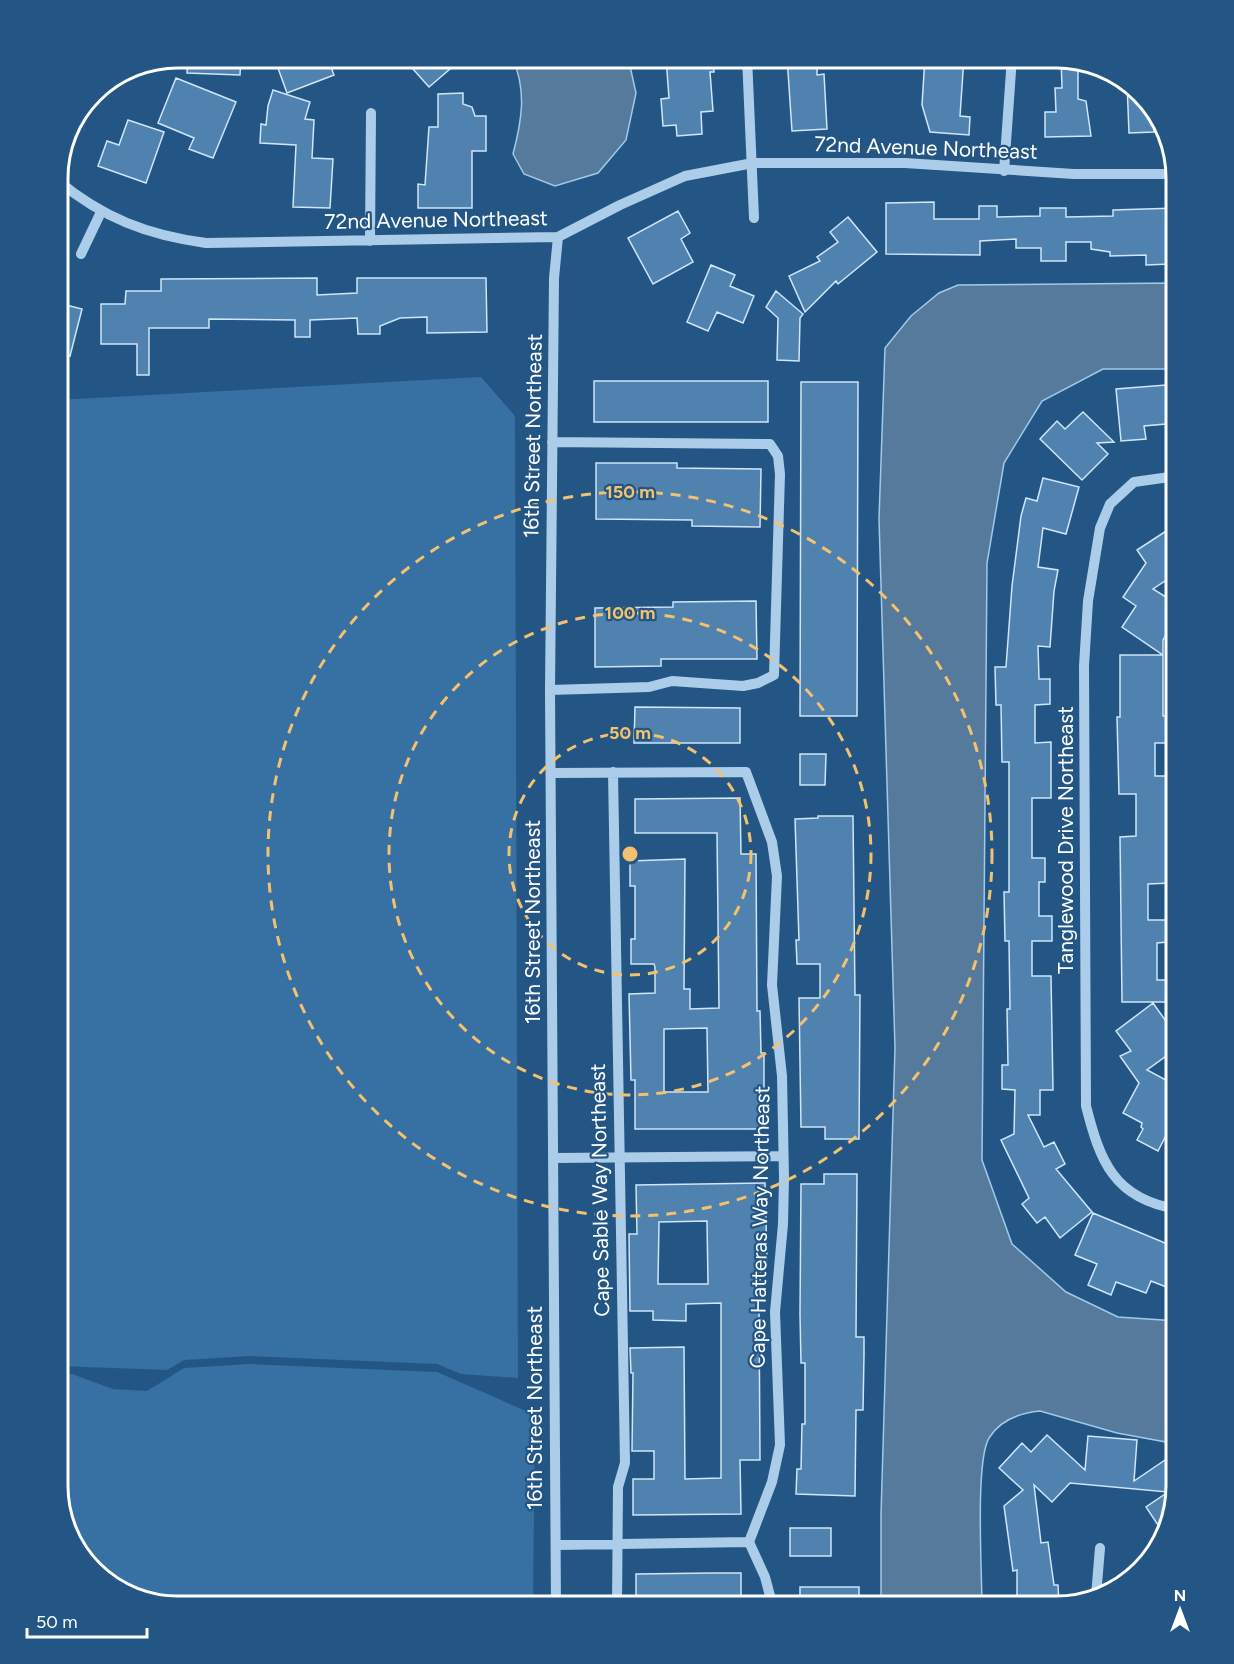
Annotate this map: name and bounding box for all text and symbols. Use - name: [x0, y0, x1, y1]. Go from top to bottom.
- street label: 72nd Avenue Northeast: [814, 131, 1038, 164]
- street label: 72nd Avenue Northeast: [324, 205, 548, 234]
- street label: 16th Street Northeast: [518, 333, 547, 538]
- text: 150 m: [605, 481, 655, 503]
- text: 100 m: [605, 602, 655, 624]
- street label: Tanglewood Drive Northeast: [1053, 706, 1078, 974]
- text: 50 m: [609, 722, 651, 744]
- street label: 16th Street Northeast: [520, 820, 545, 1024]
- centre of rings: [620, 844, 640, 864]
- street label: Cape Sable Way Northeast: [585, 1063, 614, 1317]
- street label: Cape Hatteras Way Northeast: [745, 1085, 774, 1369]
- street label: 16th Street Northeast: [522, 1306, 547, 1510]
- north arrow: [1150, 1580, 1210, 1640]
- text: N: [1174, 1586, 1186, 1605]
- scale bar: [27, 1601, 147, 1639]
- text: 50 m: [36, 1611, 78, 1633]

